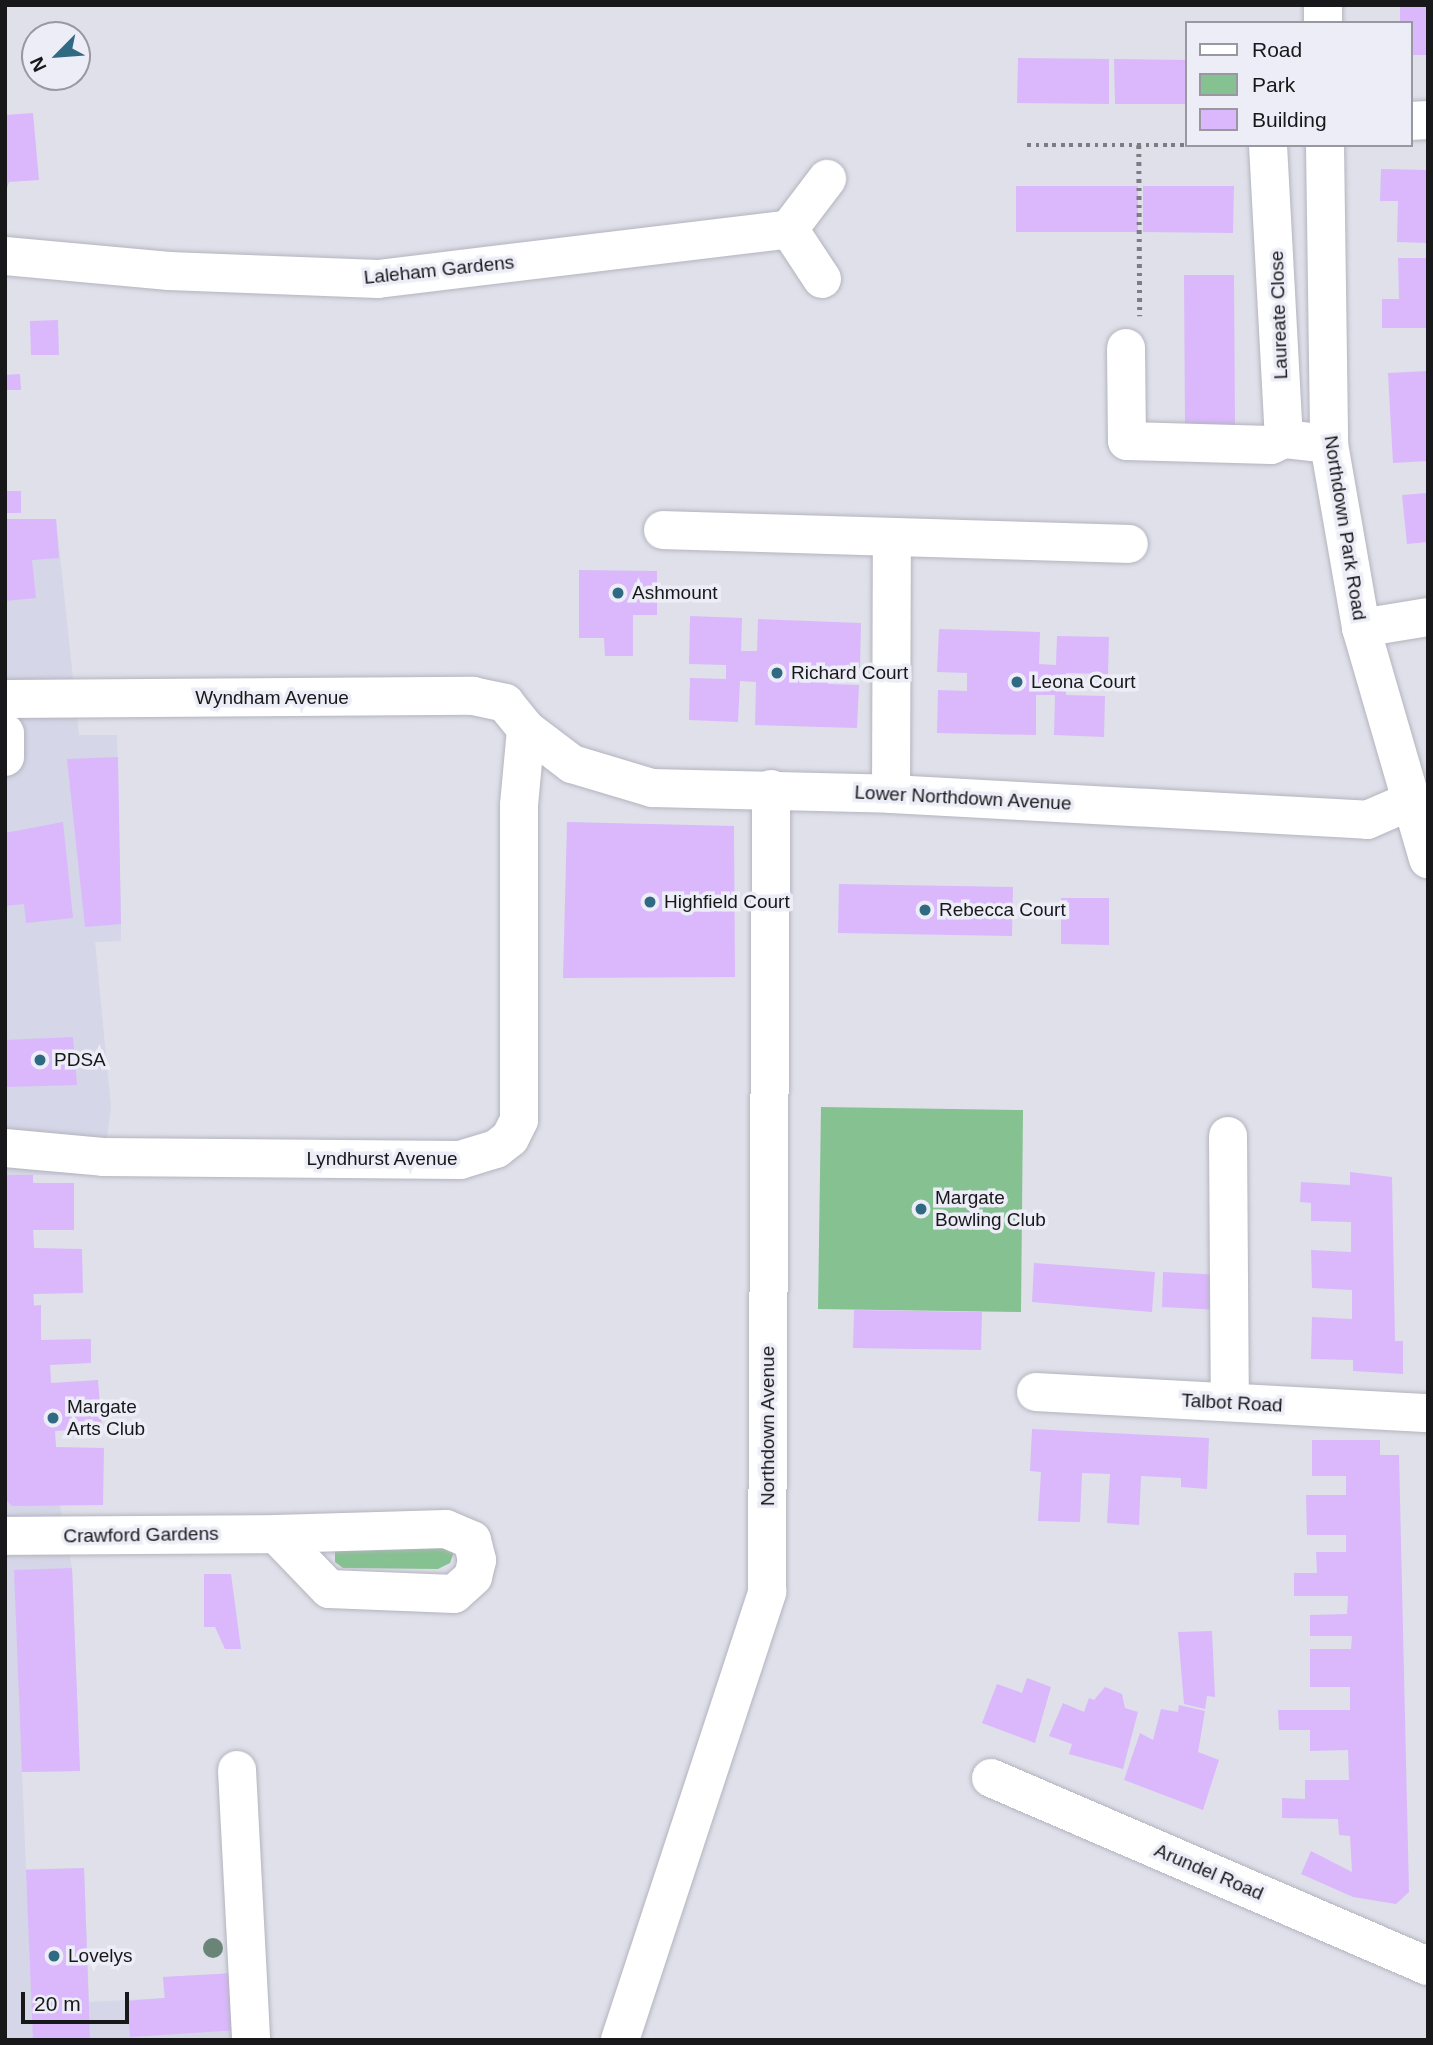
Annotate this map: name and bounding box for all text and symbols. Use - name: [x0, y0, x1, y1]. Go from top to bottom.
- north arrow: [21, 21, 91, 91]
- legend: [1184, 21, 1412, 147]
- text: Road: [1252, 38, 1302, 61]
- text: N: [26, 54, 51, 75]
- text: Park: [1252, 73, 1295, 96]
- text: Building: [1252, 108, 1327, 131]
- street label: Laureate Close: [1265, 250, 1293, 380]
- street label: Laleham Gardens: [363, 251, 515, 289]
- street label: Northdown Park Road: [1319, 434, 1371, 622]
- place label: Ashmount: [632, 582, 718, 604]
- marker: Ashmount: [610, 585, 626, 601]
- place label: Richard Court: [791, 662, 908, 684]
- marker: Richard Court: [769, 665, 785, 681]
- place label: Leona Court: [1031, 671, 1136, 693]
- marker: Leona Court: [1009, 674, 1025, 690]
- street label: Wyndham Avenue: [195, 687, 349, 709]
- street label: Lower Northdown Avenue: [853, 781, 1073, 815]
- place label: Highfield Court: [664, 891, 790, 913]
- marker: Highfield Court: [642, 894, 658, 910]
- place label: Rebecca Court: [939, 899, 1066, 921]
- marker: Rebecca Court: [917, 902, 933, 918]
- place label: PDSA: [54, 1049, 106, 1071]
- marker: PDSA: [32, 1052, 48, 1068]
- street label: Lyndhurst Avenue: [306, 1148, 458, 1170]
- place label: Margate Bowling Club: [935, 1187, 1046, 1231]
- marker: Margate Bowling Club: [913, 1201, 929, 1217]
- street label: Northdown Avenue: [757, 1345, 779, 1507]
- street label: Talbot Road: [1181, 1389, 1283, 1417]
- place label: Margate Arts Club: [67, 1396, 145, 1440]
- marker: Margate Arts Club: [45, 1410, 61, 1426]
- street label: Crawford Gardens: [63, 1522, 219, 1548]
- street label: Arundel Road: [1151, 1839, 1267, 1905]
- place label: Lovelys: [68, 1945, 132, 1967]
- marker: Lovelys: [46, 1948, 62, 1964]
- scale bar: [24, 1979, 133, 2023]
- text: 20 m: [34, 1992, 81, 2015]

